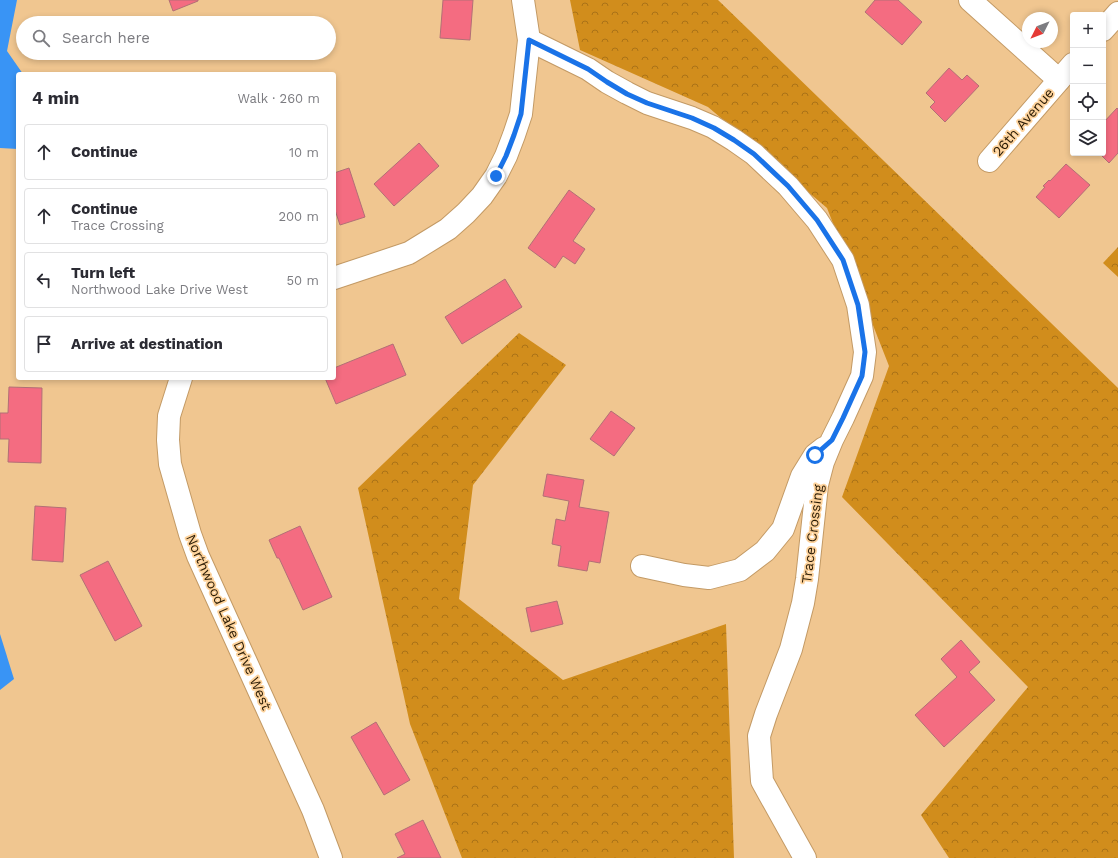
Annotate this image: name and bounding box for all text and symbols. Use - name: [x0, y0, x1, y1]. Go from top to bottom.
- north arrow: [1022, 12, 1058, 48]
- map controls: [1070, 12, 1106, 156]
- button: +: [1070, 12, 1106, 48]
- search box: [16, 16, 336, 60]
- icon: search: [30, 27, 52, 49]
- text: Search here: [62, 29, 150, 47]
- button: −: [1070, 48, 1106, 84]
- button: locate: [1070, 84, 1106, 120]
- street label: 26th Avenue: [989, 85, 1057, 159]
- text: 4 min: [32, 88, 79, 108]
- text: Walk · 260 m: [237, 91, 320, 106]
- button: layers: [1070, 120, 1106, 156]
- icon: ahead: [33, 141, 55, 163]
- text: Continue: [71, 143, 138, 161]
- text: 10 m: [289, 145, 319, 160]
- route end: [487, 167, 505, 185]
- text: Continue: [71, 200, 138, 218]
- icon: ahead: [33, 205, 55, 227]
- text: 200 m: [278, 209, 319, 224]
- text: Trace Crossing: [71, 218, 164, 233]
- text: Turn left: [71, 264, 135, 282]
- icon: left: [33, 269, 55, 291]
- text: 50 m: [287, 273, 319, 288]
- text: Northwood Lake Drive West: [71, 282, 248, 297]
- icon: arrive: [33, 333, 55, 355]
- text: Arrive at destination: [71, 335, 223, 353]
- route start: [806, 446, 824, 464]
- street label: Trace Crossing: [798, 483, 826, 584]
- street label: Northwood Lake Drive West: [183, 532, 275, 712]

